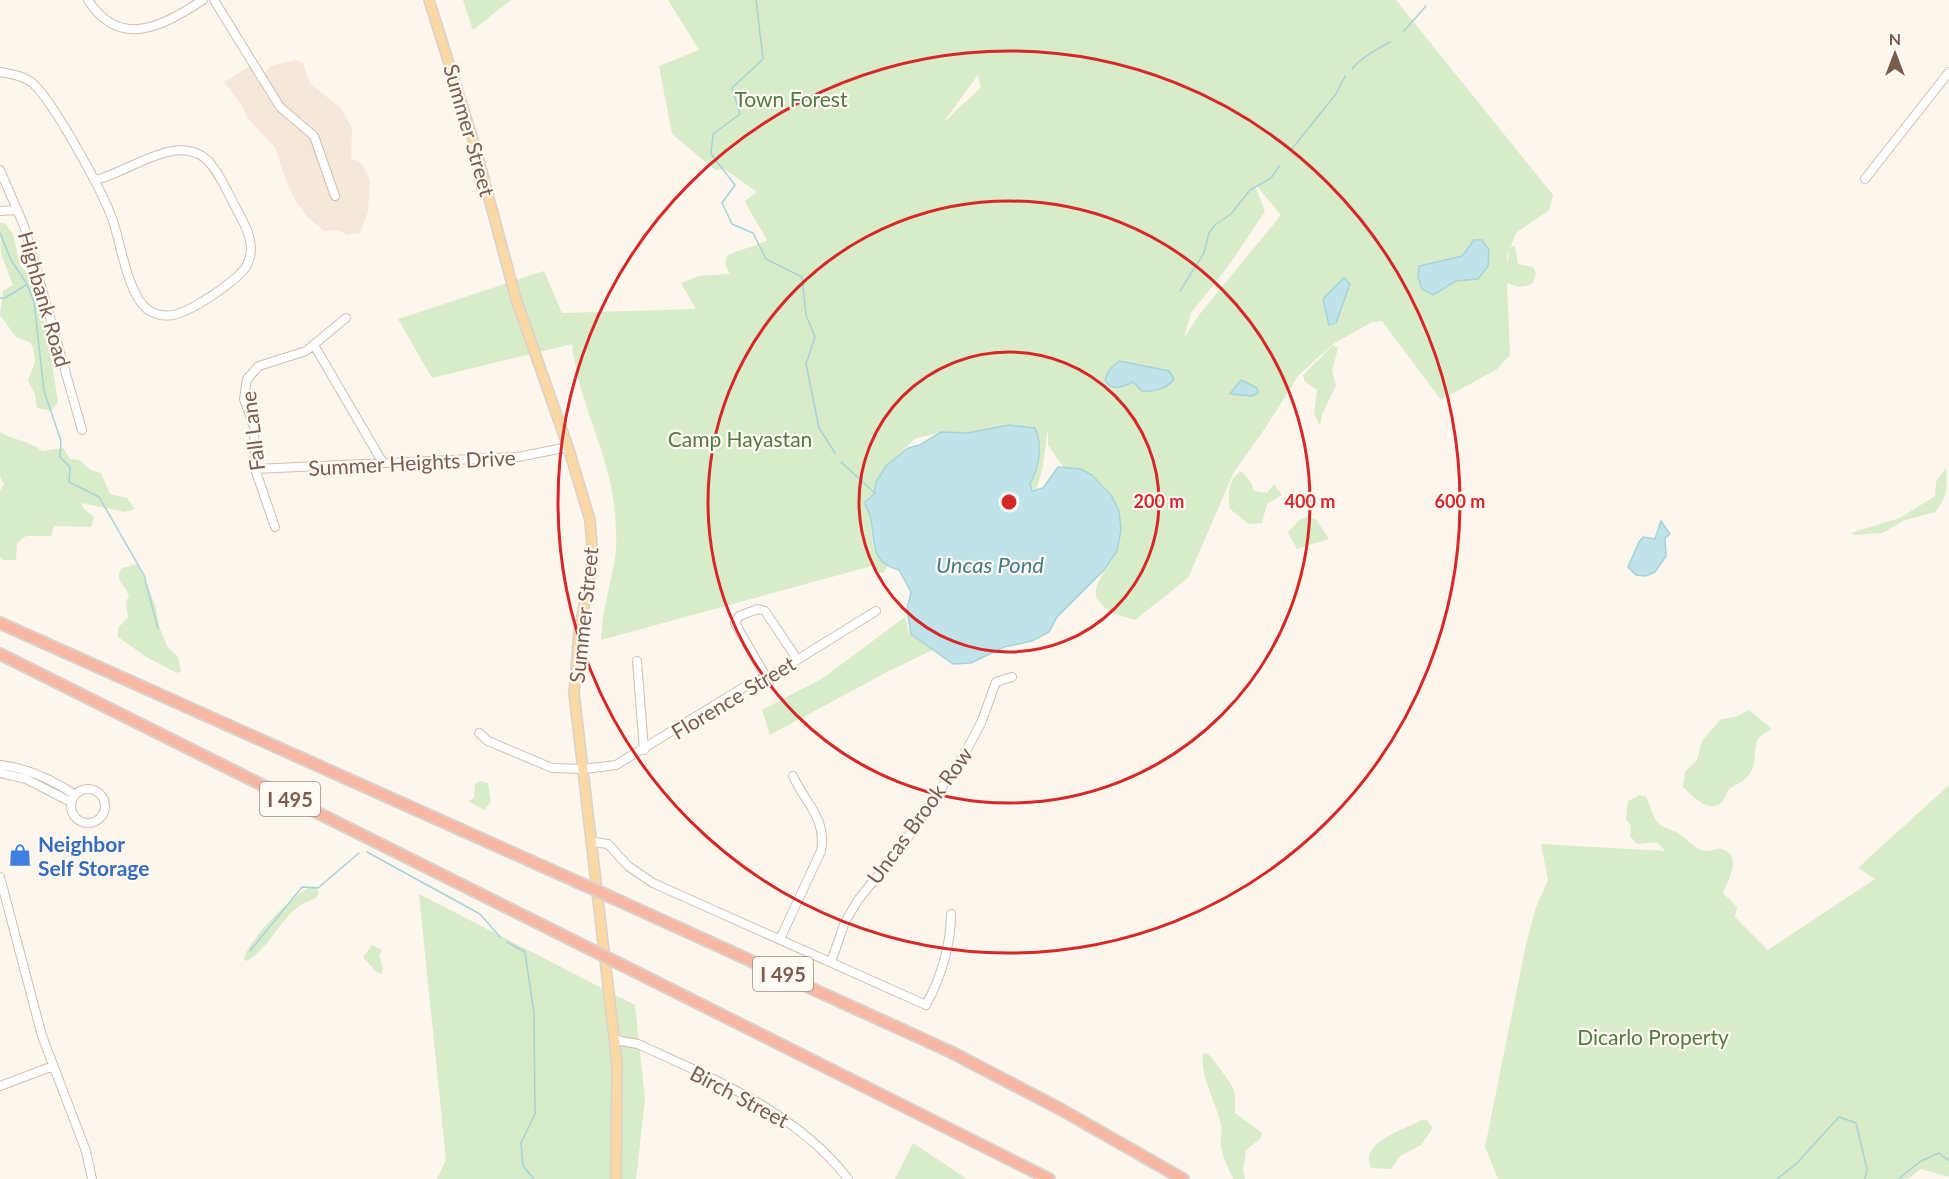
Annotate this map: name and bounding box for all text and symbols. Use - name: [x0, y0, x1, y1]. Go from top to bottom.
- north arrow: [1865, 24, 1925, 84]
- text: N: [1889, 29, 1901, 48]
- street label: Summer Street: [439, 61, 501, 199]
- park label: Town Forest: [735, 86, 848, 111]
- street label: Highbank Road: [14, 228, 76, 370]
- street label: Fall Lane: [235, 390, 269, 472]
- park label: Camp Hayastan: [668, 426, 812, 451]
- street label: Summer Heights Drive: [308, 444, 516, 480]
- text: 200 m: [1134, 490, 1184, 512]
- text: 400 m: [1285, 490, 1335, 512]
- text: 600 m: [1435, 490, 1485, 512]
- centre of rings: [999, 492, 1019, 512]
- street label: Summer Street: [563, 545, 603, 684]
- water label: Uncas Pond: [936, 551, 1044, 578]
- street label: Florence Street: [666, 650, 800, 744]
- street label: Uncas Brook Row: [861, 741, 977, 888]
- road number: I 495: [260, 782, 320, 816]
- place label: Neighbor Self Storage: [38, 831, 149, 880]
- shop icon: Neighbor Self Storage: [7, 842, 33, 868]
- road number: I 495: [753, 957, 813, 991]
- park label: Dicarlo Property: [1577, 1024, 1729, 1049]
- street label: Birch Street: [686, 1060, 794, 1133]

